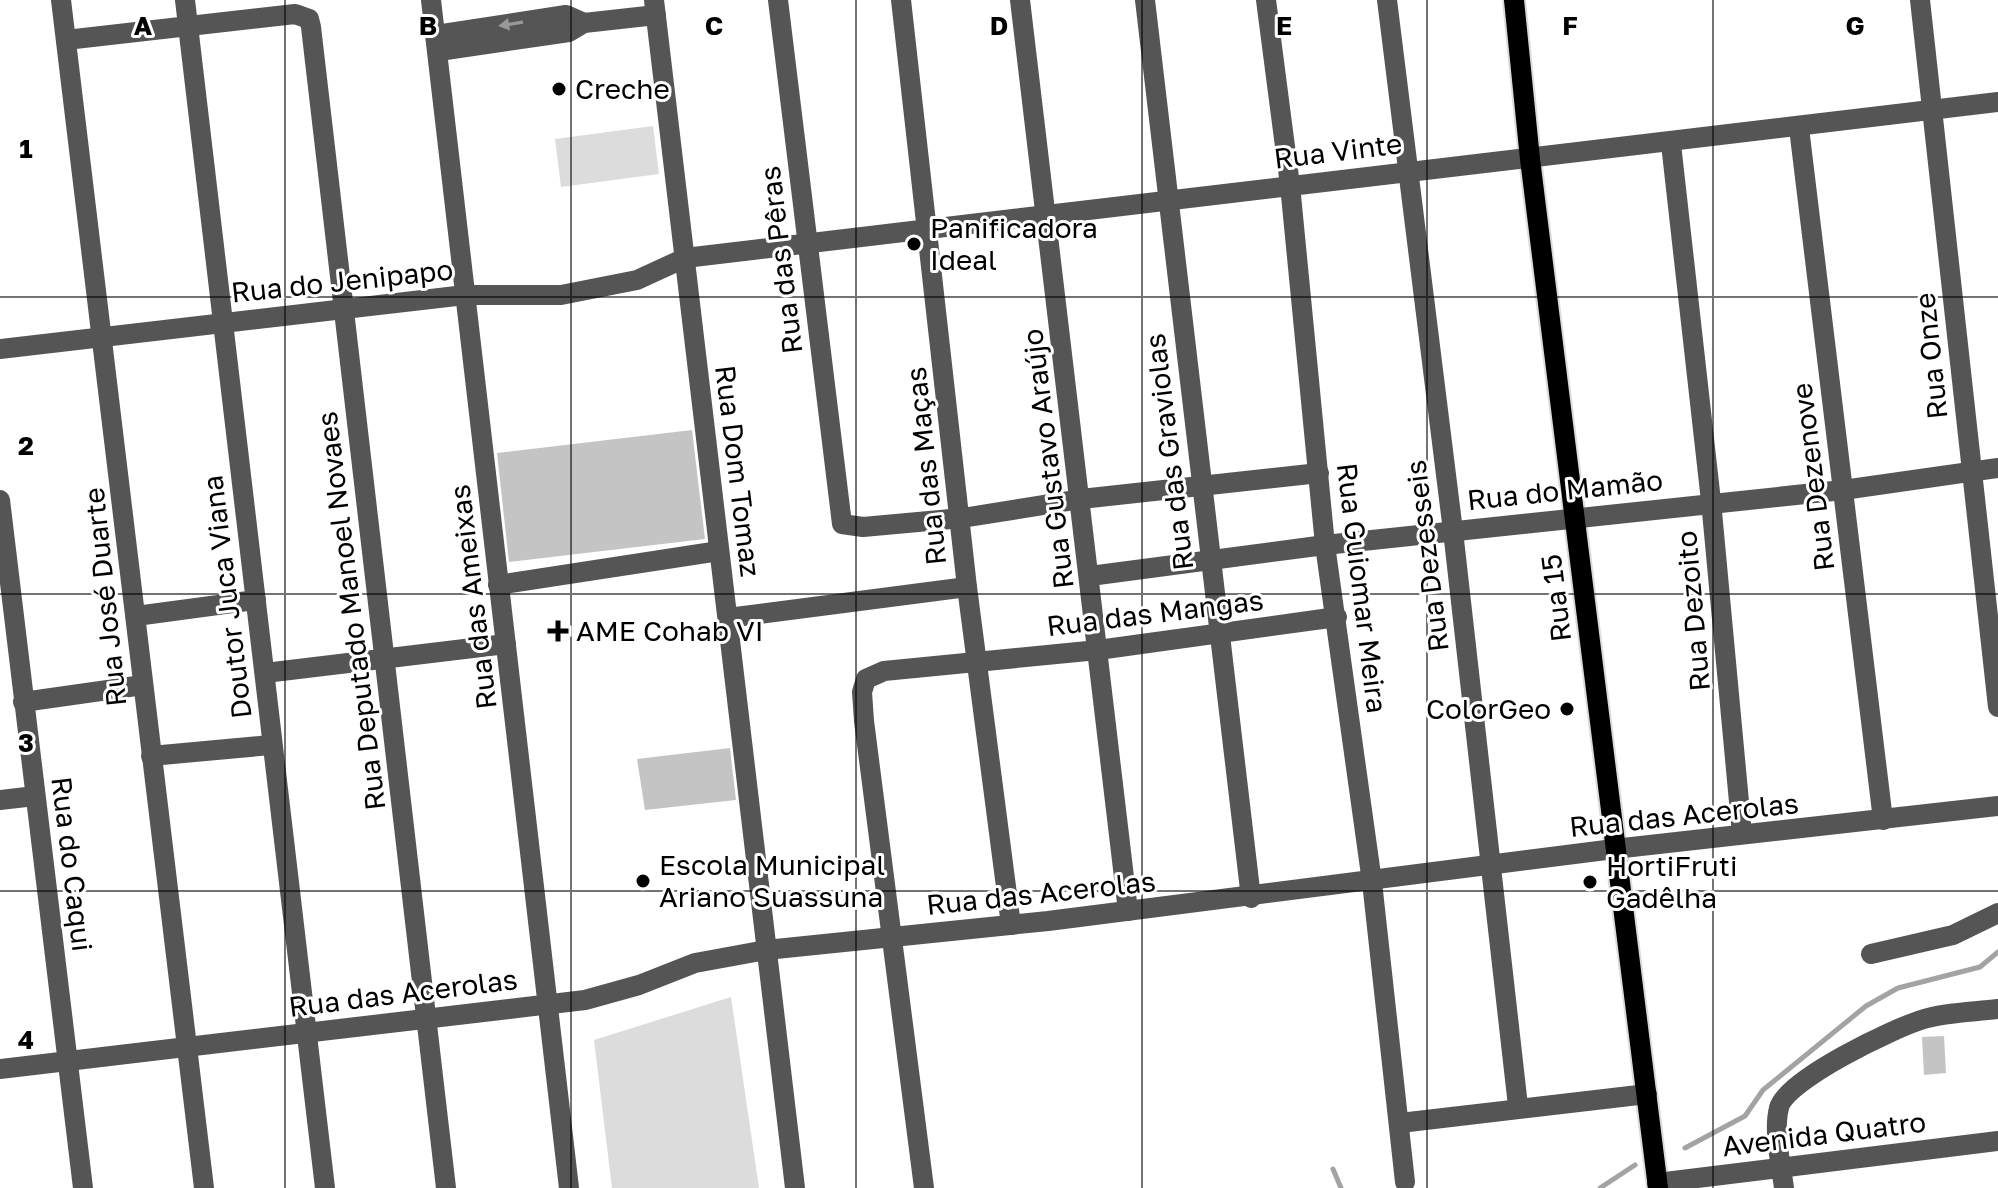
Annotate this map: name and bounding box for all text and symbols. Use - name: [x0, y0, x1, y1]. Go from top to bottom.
- text: A: [134, 10, 153, 41]
- text: B: [419, 10, 437, 41]
- text: C: [705, 10, 723, 41]
- text: D: [990, 10, 1008, 41]
- text: E: [1276, 10, 1292, 41]
- text: F: [1562, 10, 1578, 41]
- text: G: [1845, 10, 1865, 41]
- one-way arrow: [498, 18, 523, 30]
- place label: Creche: [575, 72, 670, 105]
- marker: Creche: [550, 80, 568, 98]
- street label: Rua Vinte: [1272, 126, 1404, 175]
- text: 1: [19, 133, 33, 164]
- street label: Rua das Pêras: [753, 164, 808, 356]
- place label: Panificadora Ideal: [930, 211, 1098, 276]
- marker: Panificadora Ideal: [905, 235, 923, 253]
- street label: Rua do Jenipapo: [229, 252, 454, 309]
- street label: Rua Onze: [1907, 291, 1954, 421]
- street label: Rua Gustavo Araújo: [1015, 327, 1080, 591]
- street label: Rua das Graviolas: [1138, 332, 1199, 572]
- street label: Rua Dom Tomaz: [709, 363, 768, 579]
- street label: Rua das Maças: [899, 365, 952, 567]
- street label: Rua Dezenove: [1785, 381, 1840, 573]
- street label: Rua Deputado Manoel Novaes: [310, 410, 391, 812]
- text: 2: [18, 430, 34, 461]
- street label: Rua Dezesseis: [1398, 458, 1455, 654]
- street label: Rua Guiomar Meira: [1331, 461, 1394, 715]
- street label: Rua do Mamão: [1465, 463, 1664, 516]
- street label: Doutor Juca Viana: [195, 473, 258, 721]
- street label: Rua das Ameixas: [442, 483, 503, 711]
- street label: Rua José Duarte: [77, 486, 132, 708]
- street label: Rua Dezoito: [1669, 530, 1716, 693]
- street label: Rua 15: [1534, 552, 1577, 644]
- street label: Rua das Mangas: [1045, 583, 1265, 642]
- place label: AME Cohab VI: [576, 614, 764, 647]
- marker: AME Cohab VI: [547, 620, 569, 642]
- place label: ColorGeo: [1426, 692, 1551, 725]
- marker: ColorGeo: [1558, 700, 1576, 718]
- text: 3: [18, 727, 34, 758]
- street label: Rua do Caqui: [45, 775, 100, 953]
- street label: Rua das Acerolas: [1568, 786, 1800, 843]
- place label: Escola Municipal Ariano Suassuna: [659, 848, 885, 913]
- place label: HortiFruti Gadêlha: [1606, 849, 1738, 914]
- street label: Rua das Acerolas: [925, 864, 1157, 921]
- marker: Escola Municipal Ariano Suassuna: [634, 872, 652, 890]
- marker: HortiFruti Gadêlha: [1581, 873, 1599, 891]
- street label: Rua das Acerolas: [287, 962, 519, 1023]
- text: 4: [18, 1024, 34, 1055]
- street label: Avenida Quatro: [1720, 1105, 1928, 1162]

